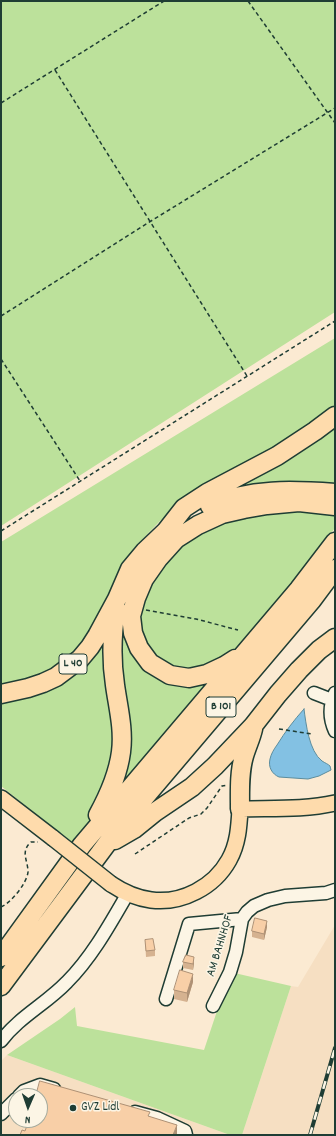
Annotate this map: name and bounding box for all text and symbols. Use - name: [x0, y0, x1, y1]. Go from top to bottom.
- road number: L 40: [59, 654, 87, 674]
- road number: B 101: [206, 697, 236, 717]
- street label: AM BAHNHOF: [204, 913, 238, 979]
- north arrow: [8, 1088, 48, 1128]
- place label: GVZ Lidl: [81, 1100, 119, 1116]
- marker: GVZ Lidl: [68, 1103, 78, 1113]
- text: N: [25, 1111, 31, 1127]

